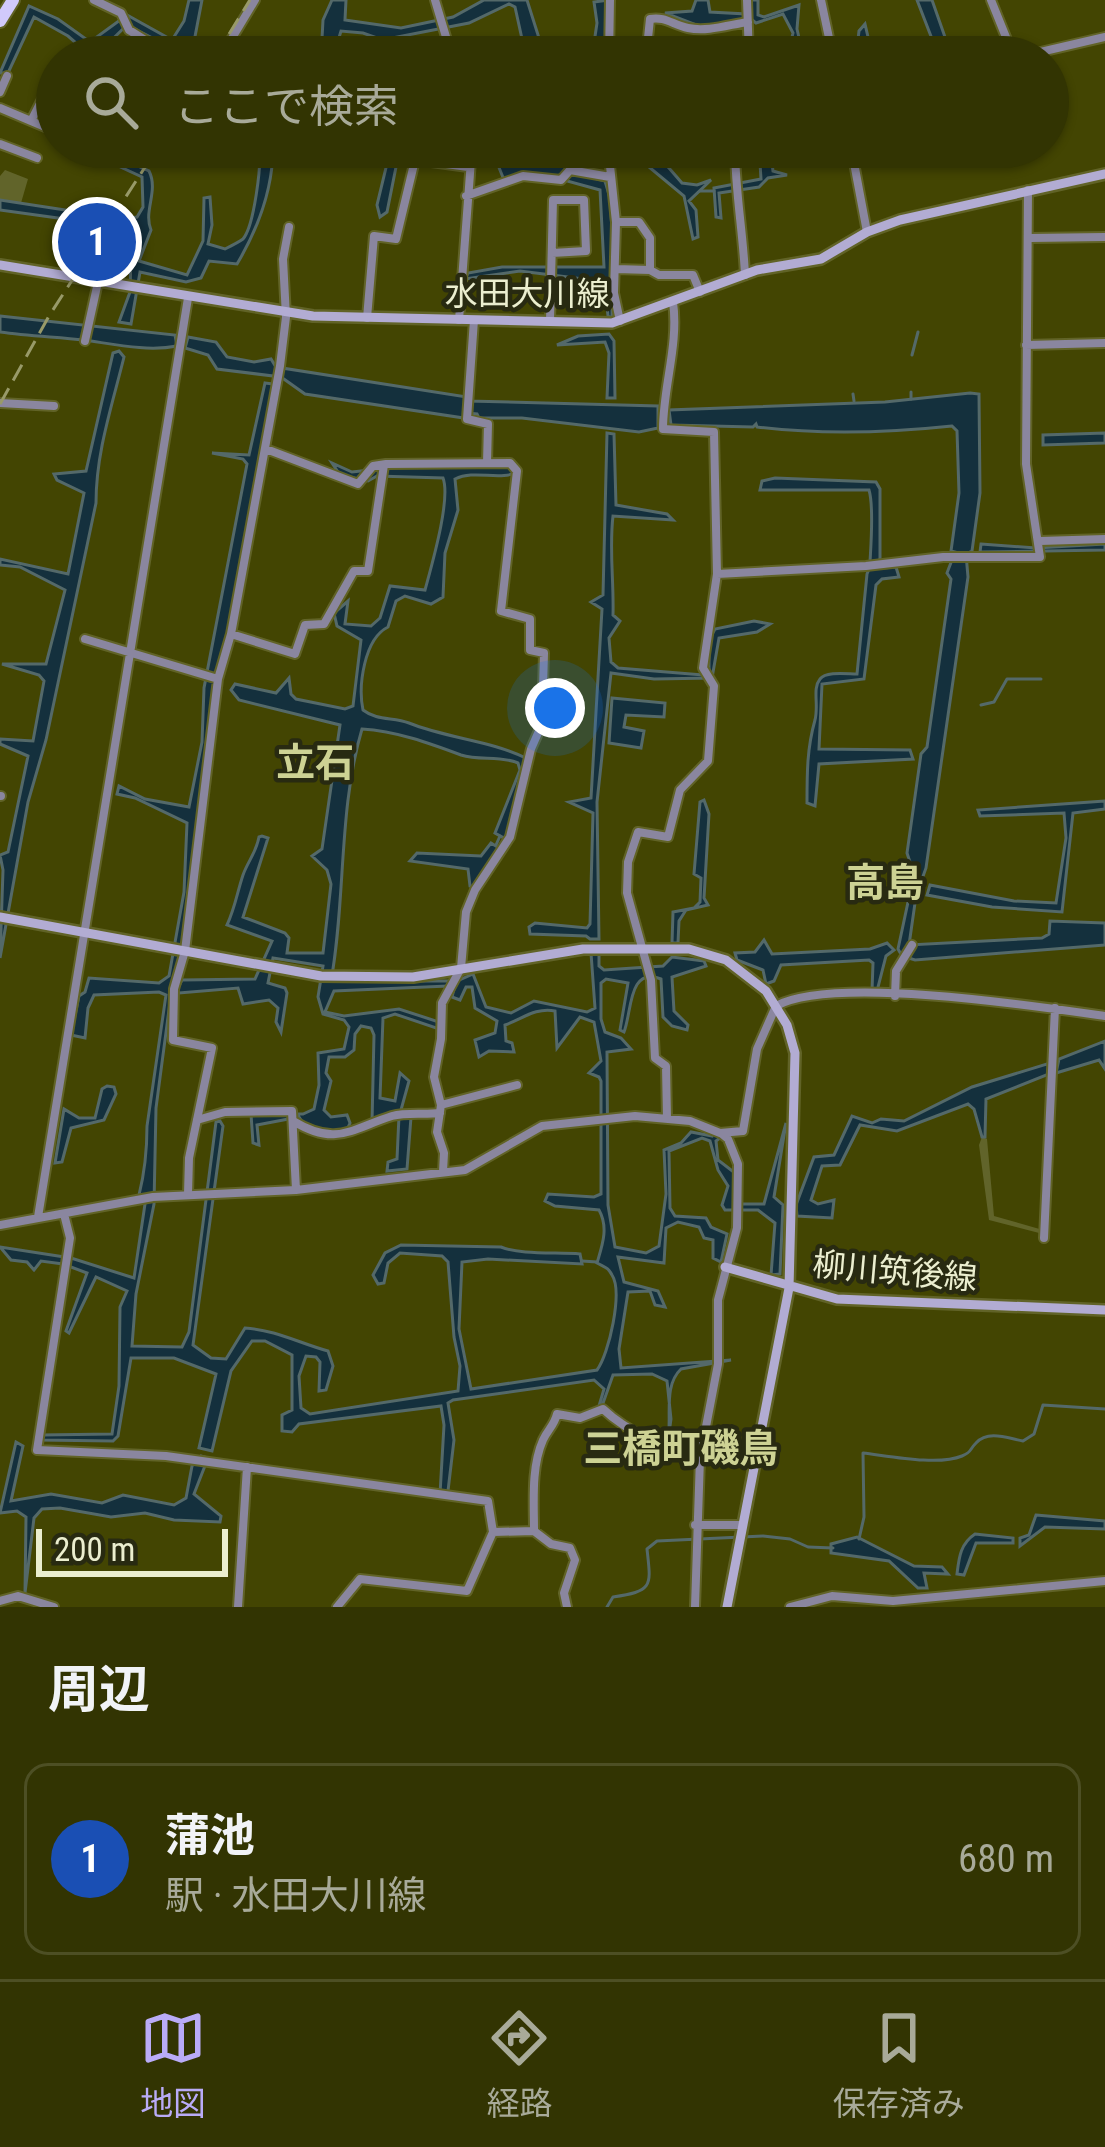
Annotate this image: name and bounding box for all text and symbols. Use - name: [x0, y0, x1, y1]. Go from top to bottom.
- search box: [36, 36, 1069, 168]
- icon: search: [78, 69, 144, 135]
- text: ここで検索: [174, 80, 399, 133]
- pin: 1: [58, 197, 136, 287]
- street label: 水田大川線: [445, 274, 610, 313]
- your location: [525, 678, 585, 738]
- district label: 立石: [276, 740, 354, 786]
- district label: 高島: [846, 860, 924, 906]
- street label: 柳川筑後線: [811, 1244, 979, 1298]
- district label: 三橋町磯鳥: [583, 1426, 779, 1472]
- scale bar: [36, 1523, 228, 1576]
- text: 200 m: [54, 1530, 135, 1569]
- text: 周辺: [48, 1660, 150, 1719]
- text: 蒲池: [165, 1809, 255, 1862]
- text: 1: [80, 1836, 100, 1882]
- text: 680 m: [958, 1836, 1054, 1882]
- text: 駅 · 水田大川線: [165, 1873, 426, 1919]
- tab: 地図: [140, 2005, 206, 2125]
- tab: 経路: [486, 2005, 552, 2125]
- tab: 保存済み: [833, 2005, 965, 2125]

